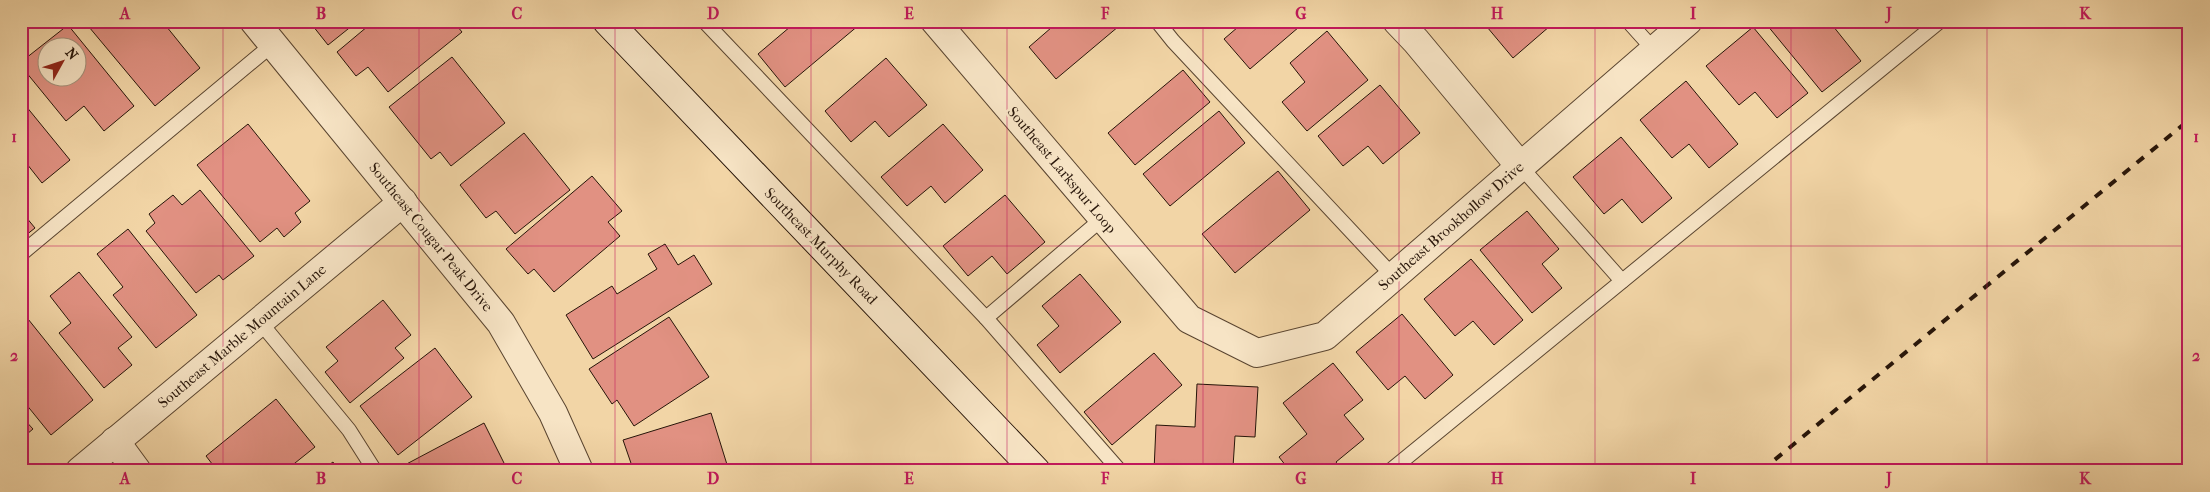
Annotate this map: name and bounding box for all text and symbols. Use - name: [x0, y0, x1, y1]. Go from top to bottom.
- text: A: [119, 4, 131, 23]
- text: B: [316, 4, 326, 23]
- text: C: [512, 4, 523, 23]
- text: D: [707, 4, 719, 23]
- text: E: [904, 4, 914, 23]
- text: F: [1100, 4, 1110, 23]
- text: G: [1295, 4, 1307, 23]
- text: H: [1491, 4, 1504, 23]
- text: I: [1690, 4, 1697, 23]
- text: J: [1884, 4, 1892, 24]
- text: K: [2079, 4, 2092, 23]
- north arrow: [38, 38, 88, 88]
- text: N: [62, 44, 82, 64]
- street label: Southeast Larkspur Loop: [1004, 103, 1120, 237]
- text: 1: [11, 127, 17, 146]
- text: 1: [2193, 127, 2199, 146]
- street label: Southeast Brookhollow Drive: [1375, 157, 1528, 294]
- street label: Southeast Cougar Peak Drive: [365, 159, 497, 316]
- street label: Southeast Murphy Road: [761, 184, 882, 309]
- street label: Southeast Marble Mountain Lane: [154, 260, 330, 412]
- text: 2: [10, 346, 18, 365]
- text: 2: [2192, 346, 2200, 365]
- text: A: [119, 469, 131, 488]
- text: B: [316, 469, 326, 488]
- text: C: [512, 469, 523, 488]
- text: D: [707, 469, 719, 488]
- text: E: [904, 469, 914, 488]
- text: F: [1100, 469, 1110, 488]
- text: G: [1295, 469, 1307, 488]
- text: H: [1491, 469, 1504, 488]
- text: I: [1690, 469, 1697, 488]
- text: J: [1884, 469, 1892, 489]
- text: K: [2079, 469, 2092, 488]

